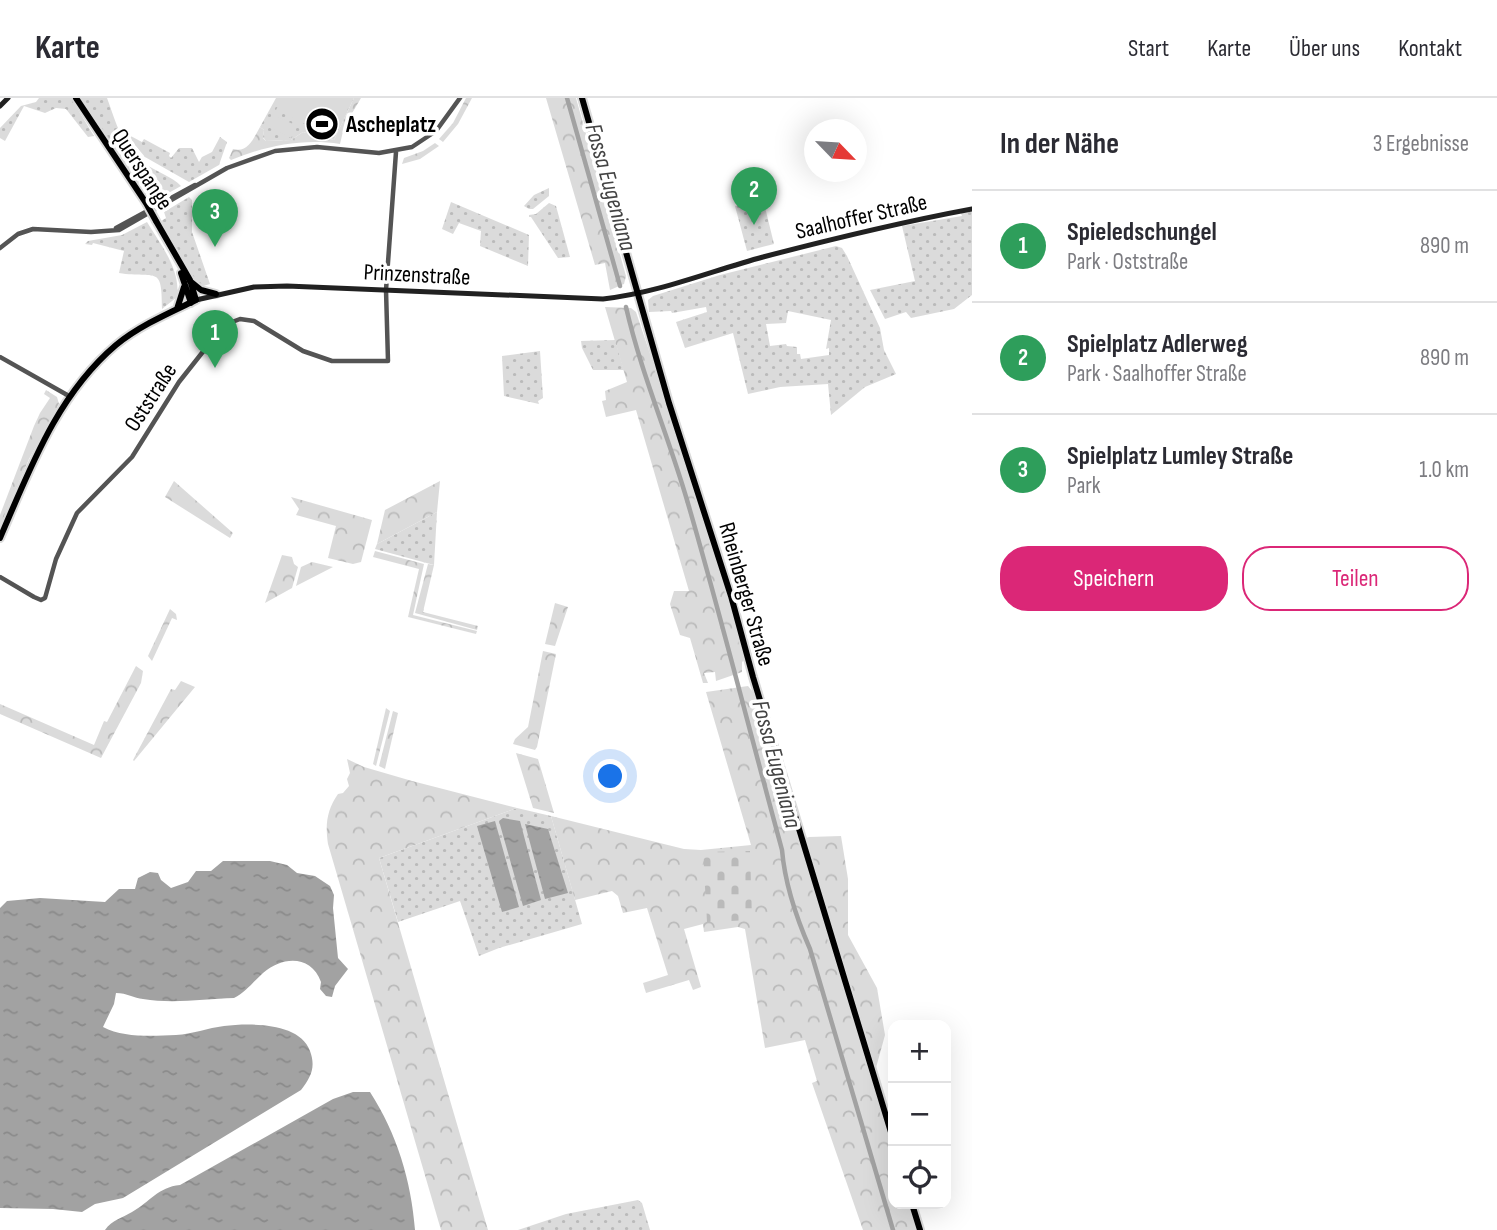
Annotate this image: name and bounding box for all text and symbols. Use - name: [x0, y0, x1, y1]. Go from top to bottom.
- text: Karte: [35, 28, 100, 68]
- text: Start: [1128, 34, 1169, 63]
- text: Karte: [1207, 34, 1251, 63]
- text: Über uns: [1289, 34, 1360, 63]
- text: Kontakt: [1398, 34, 1462, 63]
- sports icon: Ascheplatz: [303, 105, 341, 143]
- place label: Ascheplatz: [345, 111, 436, 139]
- north arrow: [804, 119, 867, 182]
- water label: Fossa Eugeniana: [579, 120, 643, 254]
- street label: Querspange: [106, 124, 179, 215]
- text: In der Nähe: [1000, 126, 1119, 162]
- text: 3 Ergebnisse: [1373, 130, 1469, 158]
- pin: 2: [731, 167, 777, 225]
- street label: Saalhoffer Straße: [793, 188, 930, 246]
- pin: 3: [192, 189, 238, 247]
- text: Spieledschungel: [1067, 217, 1217, 248]
- text: 1: [1018, 232, 1028, 260]
- text: 890 m: [1420, 232, 1469, 260]
- text: Park · Oststraße: [1067, 248, 1188, 276]
- street label: Prinzenstraße: [363, 258, 471, 292]
- pin: 1: [192, 310, 238, 368]
- text: Spielplatz Adlerweg: [1067, 329, 1248, 360]
- text: 2: [1018, 344, 1028, 372]
- text: 890 m: [1420, 344, 1469, 372]
- street label: Oststraße: [118, 358, 183, 437]
- text: Park · Saalhoffer Straße: [1067, 360, 1247, 388]
- text: Spielplatz Lumley Straße: [1067, 441, 1293, 472]
- text: 3: [1018, 456, 1028, 484]
- text: 1.0 km: [1419, 456, 1469, 484]
- text: Park: [1067, 472, 1101, 500]
- street label: Rheinberger Straße: [712, 519, 780, 669]
- button: Speichern: [1000, 546, 1228, 611]
- button: Teilen: [1242, 546, 1469, 611]
- water label: Fossa Eugeniana: [746, 697, 808, 831]
- your location: [593, 759, 627, 793]
- map controls: [888, 1020, 951, 1209]
- button: +: [888, 1020, 951, 1083]
- button: −: [888, 1083, 951, 1146]
- button: locate: [888, 1146, 951, 1209]

